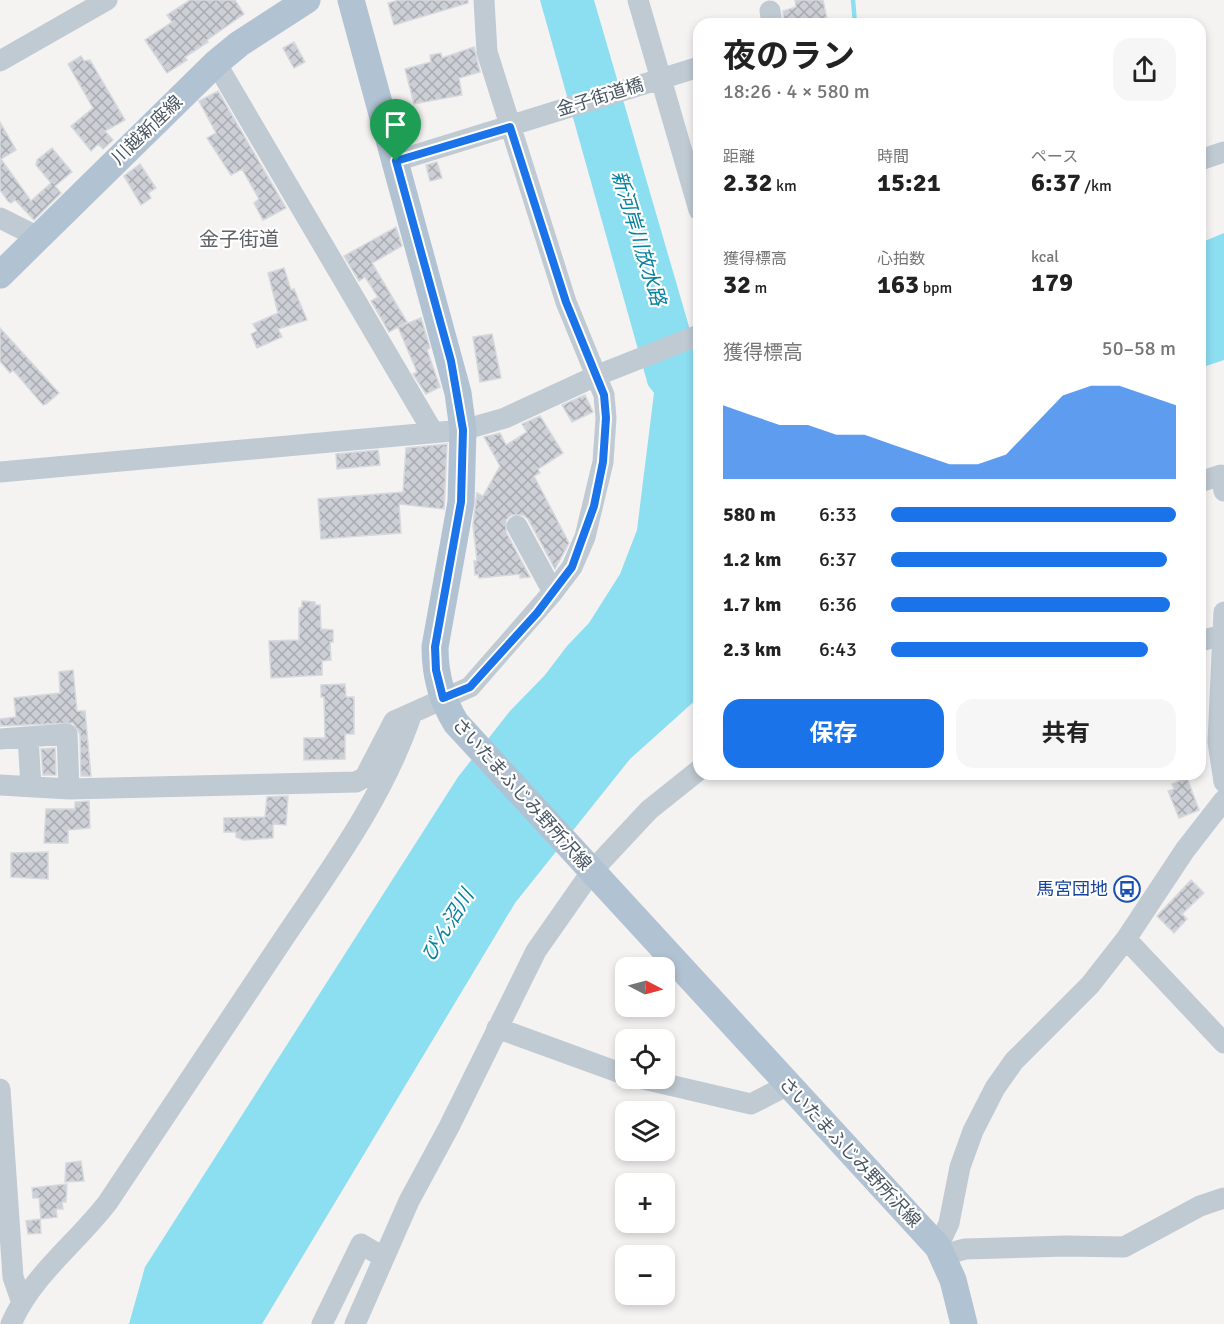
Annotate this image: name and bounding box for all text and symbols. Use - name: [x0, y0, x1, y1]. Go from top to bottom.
- text: 夜のラン: [723, 36, 855, 77]
- button: share: [1113, 38, 1176, 101]
- street label: 金子街道橋: [554, 73, 646, 121]
- text: 18:26 · 4 × 580 m: [723, 79, 870, 104]
- street label: 川越新座線: [107, 91, 187, 169]
- pin: [370, 99, 421, 161]
- icon: arrive: [379, 108, 412, 141]
- text: 距離: [723, 147, 755, 167]
- text: 時間: [877, 147, 909, 167]
- text: ペース: [1031, 147, 1078, 167]
- text: 2.32: [723, 167, 773, 199]
- text: 15:21: [877, 167, 941, 199]
- text: 6:37: [1031, 167, 1081, 199]
- water label: 新河岸川放水路: [606, 168, 672, 311]
- text: km: [773, 176, 797, 196]
- text: /km: [1081, 176, 1112, 196]
- district label: 金子街道: [199, 227, 279, 252]
- text: kcal: [1031, 247, 1059, 267]
- text: 獲得標高: [723, 249, 787, 269]
- text: 心拍数: [877, 249, 925, 269]
- text: 179: [1031, 267, 1073, 299]
- text: 32: [723, 269, 751, 301]
- text: 163: [877, 269, 919, 301]
- text: m: [751, 278, 767, 298]
- text: bpm: [919, 278, 952, 298]
- text: 50–58 m: [1102, 336, 1176, 361]
- text: 獲得標高: [723, 340, 803, 365]
- text: 580 m: [723, 502, 776, 527]
- text: 6:33: [819, 502, 857, 527]
- text: 1.2 km: [723, 547, 781, 572]
- text: 6:37: [819, 547, 857, 572]
- text: 1.7 km: [723, 592, 781, 617]
- text: 6:36: [819, 592, 857, 617]
- text: 2.3 km: [723, 637, 781, 662]
- text: 6:43: [819, 637, 857, 662]
- button: 保存: [723, 699, 944, 768]
- button: 共有: [956, 699, 1176, 768]
- street label: さいたまふじみ野所沢線: [448, 713, 596, 875]
- bus stop icon: 馬宮団地: [1112, 874, 1142, 904]
- place label: 馬宮団地: [1036, 878, 1108, 900]
- water label: びん沼川: [416, 883, 480, 966]
- north arrow: [615, 957, 675, 1017]
- map controls: [615, 957, 675, 1305]
- button: locate: [615, 1029, 675, 1089]
- street label: さいたまふじみ野所沢線: [775, 1072, 925, 1232]
- button: layers: [615, 1101, 675, 1161]
- button: +: [615, 1173, 675, 1233]
- button: −: [615, 1245, 675, 1305]

